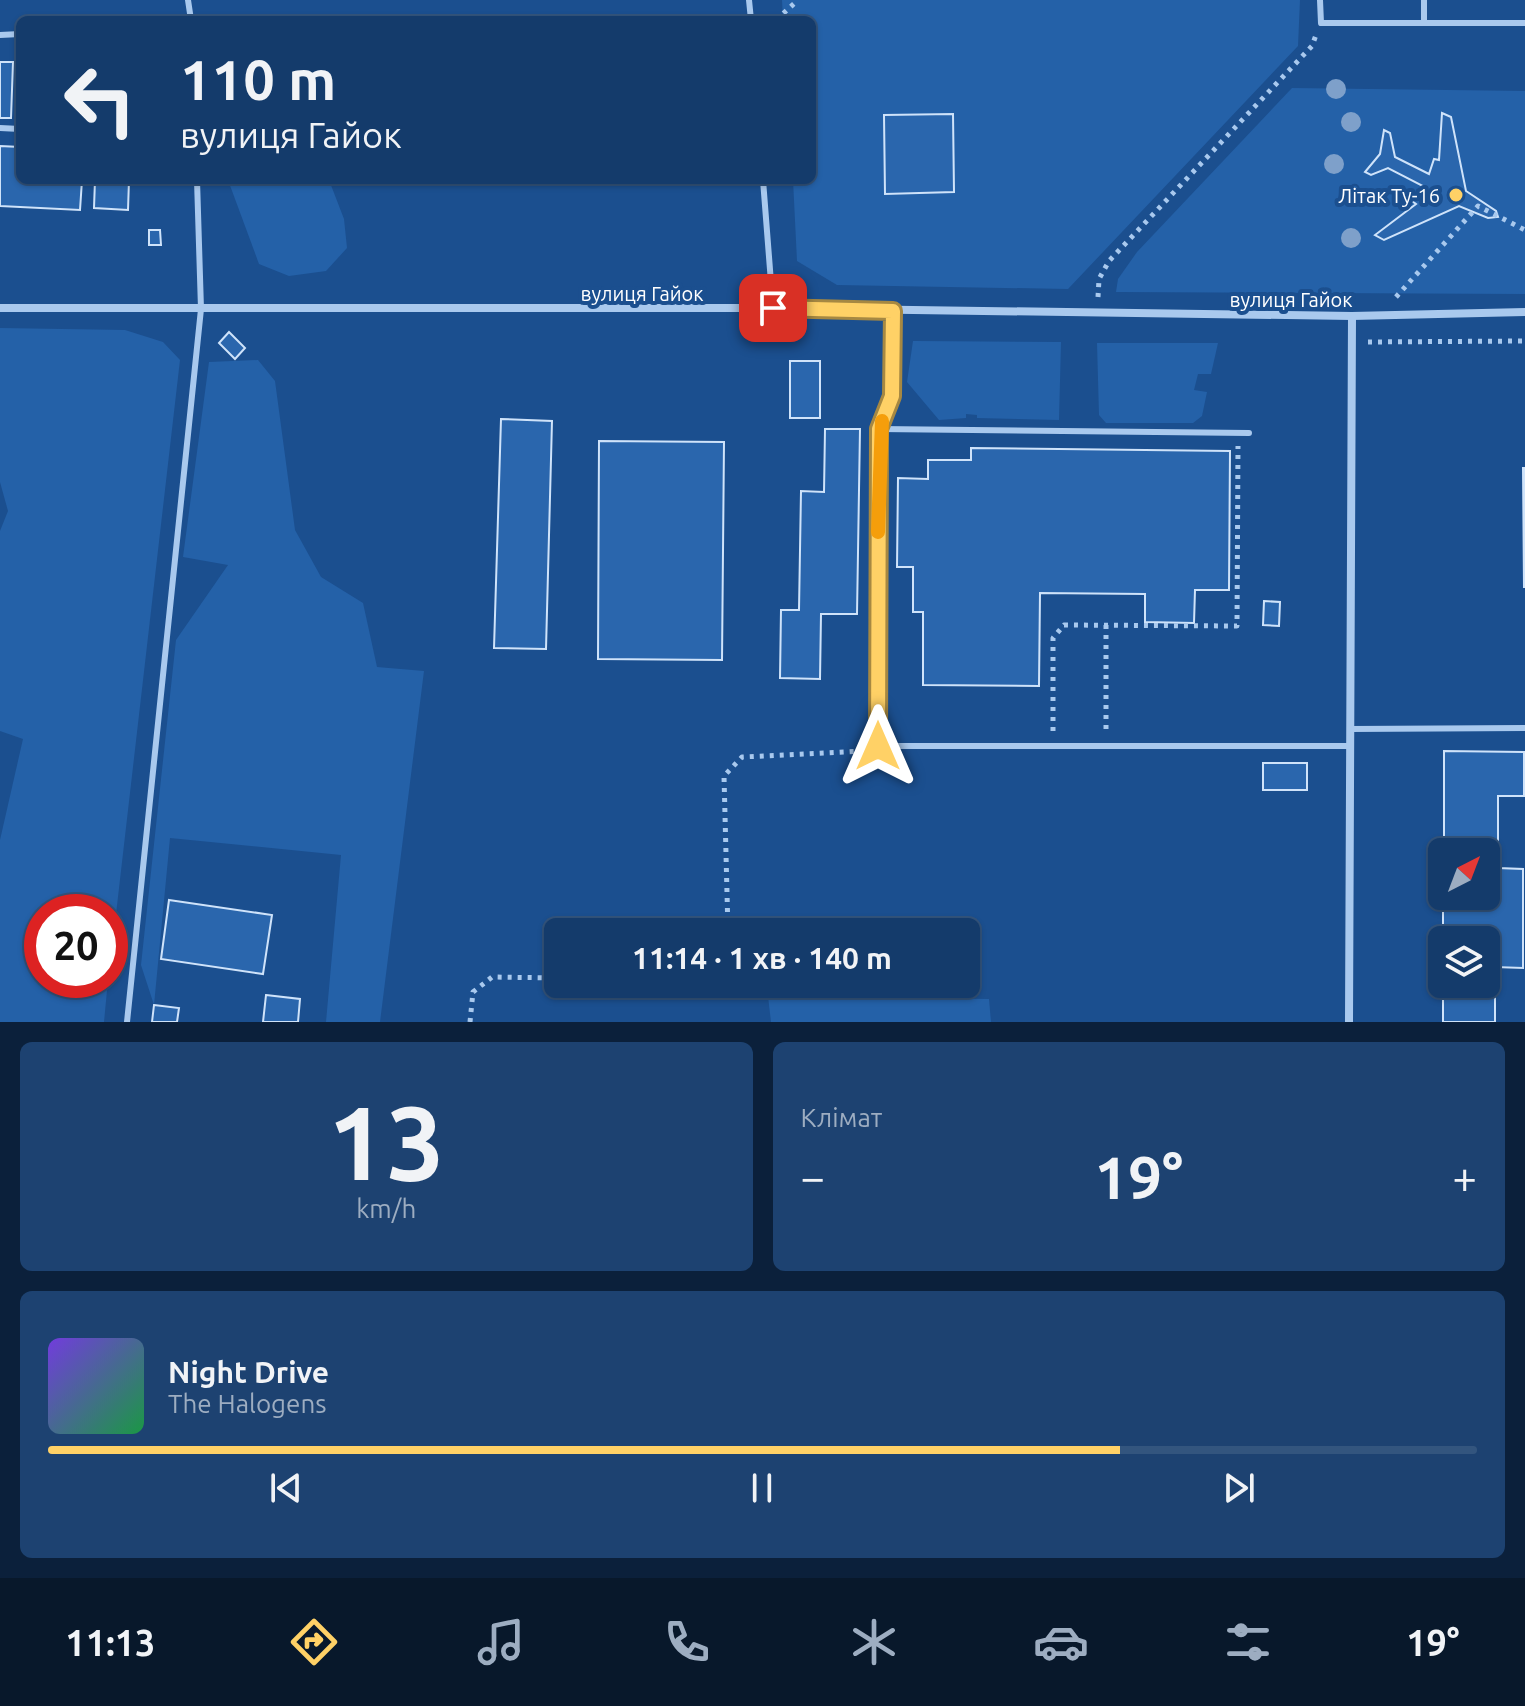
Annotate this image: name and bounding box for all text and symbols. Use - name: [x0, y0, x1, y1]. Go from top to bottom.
- icon: left: [48, 48, 152, 152]
- text: 110 m: [180, 48, 336, 111]
- text: вулиця Гайок: [180, 114, 402, 155]
- place label: Літак Ту-16: [1338, 184, 1440, 207]
- marker: Літак Ту-16: [1447, 186, 1465, 204]
- pin: [739, 274, 807, 342]
- street label: вулиця Гайок: [580, 282, 704, 305]
- icon: arrive: [751, 286, 795, 330]
- street label: вулиця Гайок: [1229, 288, 1353, 311]
- position arrow: [836, 704, 920, 788]
- north arrow: [1428, 838, 1500, 910]
- map controls: [1428, 838, 1500, 998]
- speed limit sign: 20: [24, 894, 128, 998]
- button: layers: [1428, 926, 1500, 998]
- text: 11:14 · 1 хв · 140 m: [632, 941, 892, 975]
- text: 13: [328, 1083, 445, 1200]
- text: Клімат: [801, 1103, 882, 1132]
- text: 19°: [1094, 1143, 1183, 1210]
- text: −: [801, 1152, 825, 1201]
- text: +: [1452, 1152, 1477, 1201]
- text: km/h: [356, 1194, 416, 1223]
- text: Night Drive: [168, 1355, 329, 1389]
- text: The Halogens: [168, 1389, 327, 1418]
- icon: previous: [264, 1466, 308, 1510]
- icon: pause: [740, 1466, 784, 1510]
- icon: next: [1217, 1466, 1261, 1510]
- icon: directions: [286, 1614, 342, 1670]
- icon: music: [473, 1614, 529, 1670]
- icon: phone: [659, 1614, 715, 1670]
- icon: climate: [846, 1614, 902, 1670]
- icon: car: [1033, 1614, 1089, 1670]
- icon: filters: [1220, 1614, 1276, 1670]
- text: 11:13: [65, 1622, 155, 1663]
- text: 19°: [1406, 1622, 1460, 1663]

